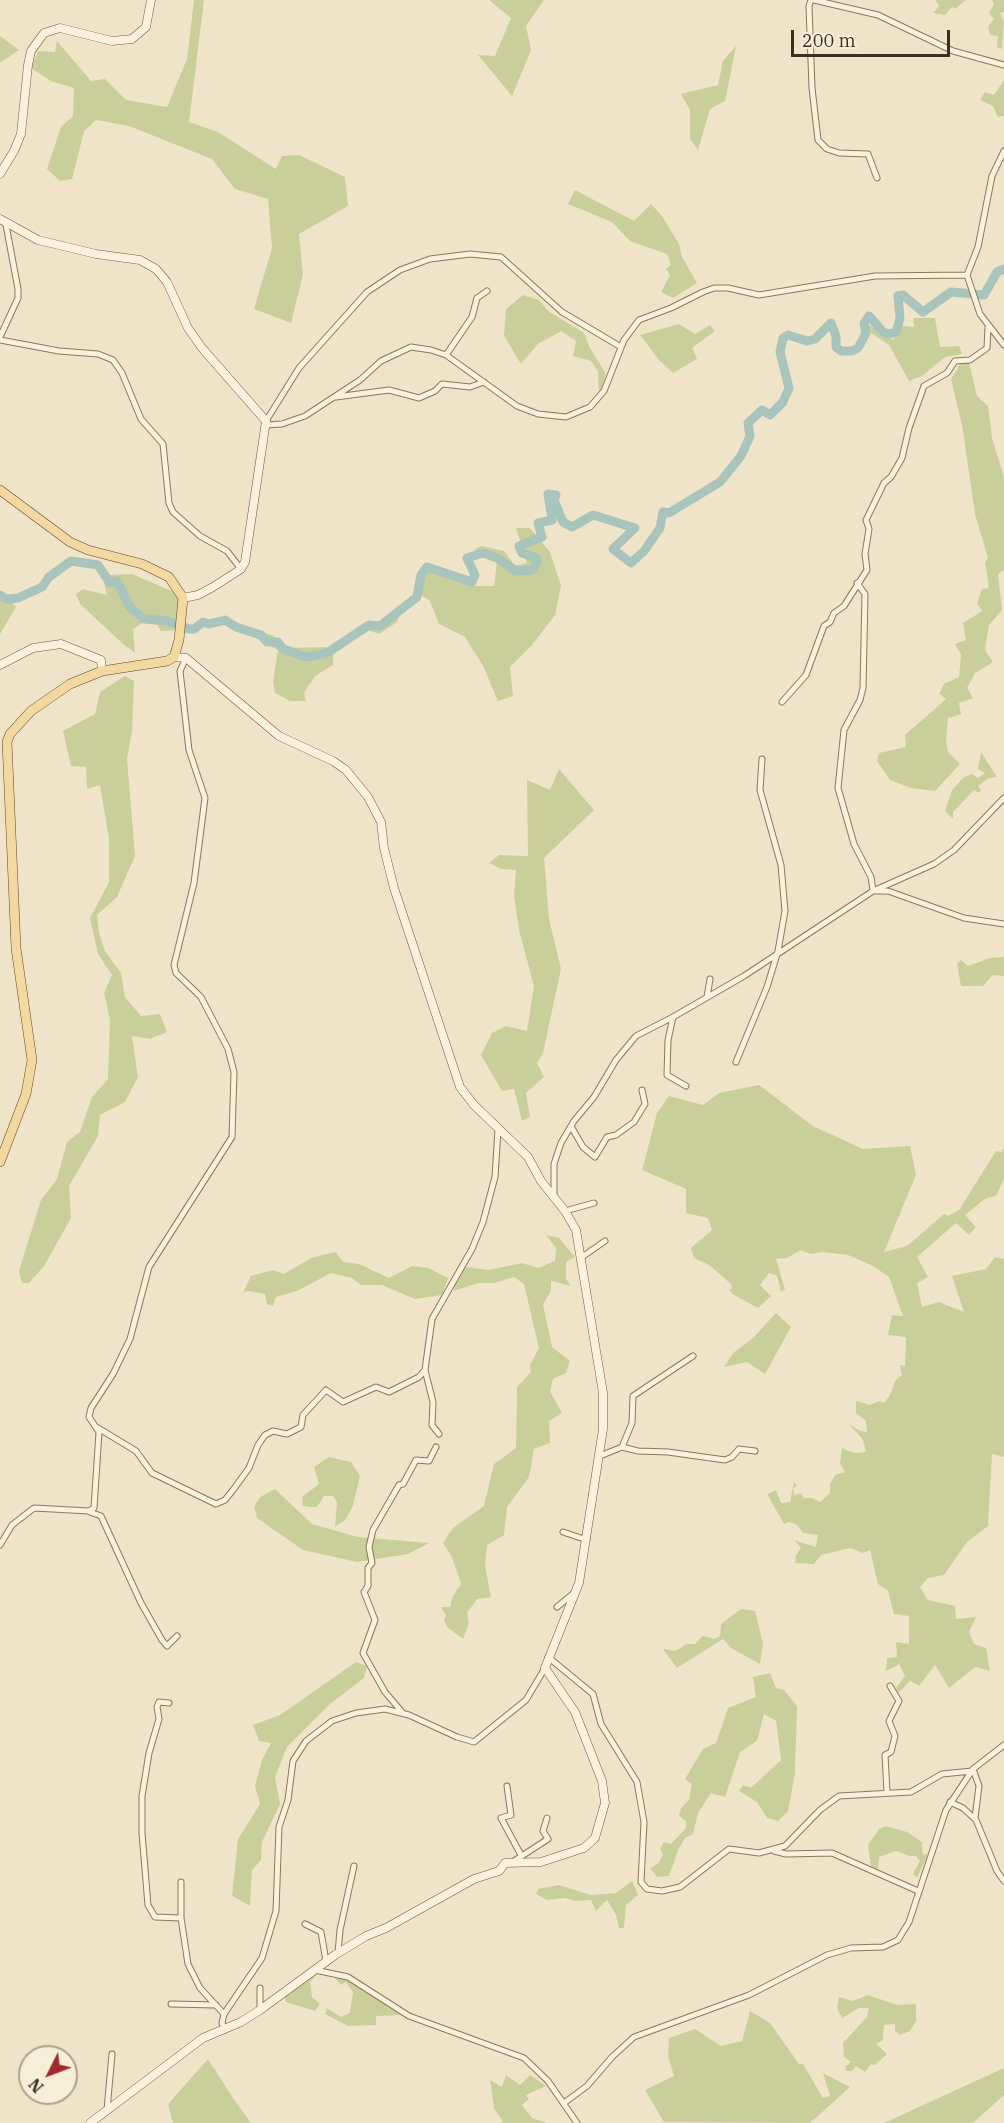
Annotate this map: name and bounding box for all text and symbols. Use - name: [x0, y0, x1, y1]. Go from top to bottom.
- scale bar: [794, 18, 953, 56]
- text: 200 m: [802, 29, 856, 52]
- north arrow: [18, 2045, 78, 2105]
- text: N: [24, 2074, 48, 2097]

